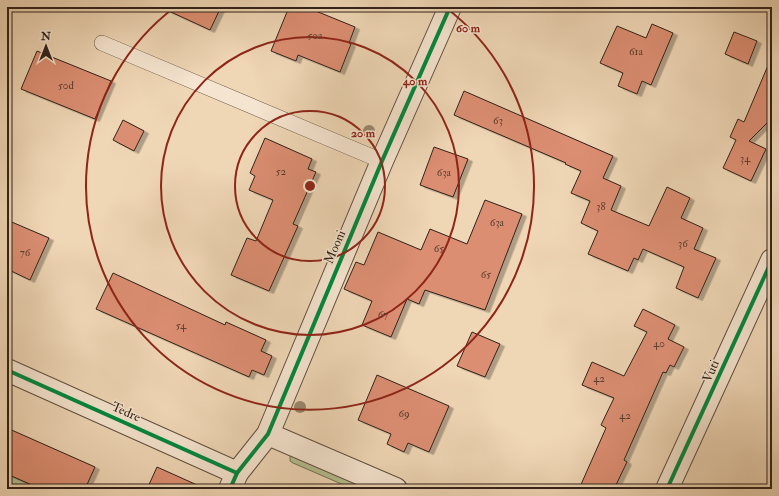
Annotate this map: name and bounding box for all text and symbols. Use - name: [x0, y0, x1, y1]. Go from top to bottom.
- text: 60 m: [456, 21, 481, 36]
- north arrow: [26, 26, 66, 66]
- house number: 50a: [308, 29, 323, 42]
- text: N: [40, 30, 52, 43]
- house number: 61a: [629, 45, 643, 58]
- text: 40 m: [402, 74, 428, 89]
- house number: 50d: [58, 79, 74, 92]
- house number: 63: [493, 114, 503, 127]
- text: 20 m: [351, 126, 376, 141]
- house number: 34: [740, 152, 751, 165]
- house number: 52: [276, 165, 287, 178]
- house number: 63a: [437, 166, 452, 179]
- centre of rings: [303, 179, 317, 193]
- house number: 38: [596, 200, 606, 213]
- house number: 63a: [490, 216, 505, 229]
- street label: Mooni: [321, 227, 349, 266]
- house number: 36: [678, 237, 689, 250]
- house number: 65: [434, 242, 444, 255]
- house number: 76: [20, 246, 32, 259]
- house number: 65: [481, 268, 491, 281]
- house number: 67: [378, 308, 388, 321]
- house number: 54: [176, 319, 187, 332]
- house number: 40: [653, 337, 665, 350]
- street label: Vuti: [699, 357, 723, 385]
- house number: 42: [593, 372, 605, 385]
- street label: Tedre: [109, 399, 144, 426]
- house number: 69: [398, 407, 410, 420]
- house number: 42: [619, 409, 631, 422]

